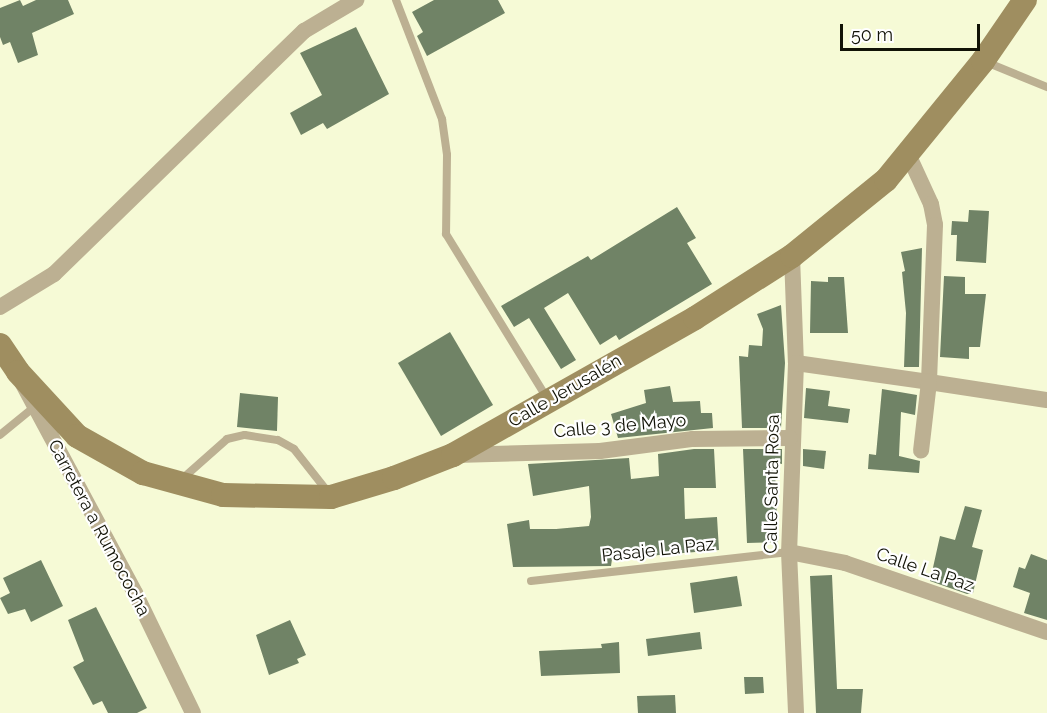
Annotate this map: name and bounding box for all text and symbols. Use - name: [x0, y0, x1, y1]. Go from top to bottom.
- scale bar: [843, 12, 982, 50]
- text: 50 m: [851, 24, 893, 45]
- street label: Calle Jerusalén: [504, 350, 626, 432]
- street label: Calle 3 de Mayo: [553, 409, 687, 443]
- street label: Calle Santa Rosa: [760, 414, 784, 554]
- street label: Carretera a Rumococha: [43, 436, 155, 620]
- street label: Pasaje La Paz: [601, 533, 715, 567]
- street label: Calle La Paz: [873, 543, 977, 597]

